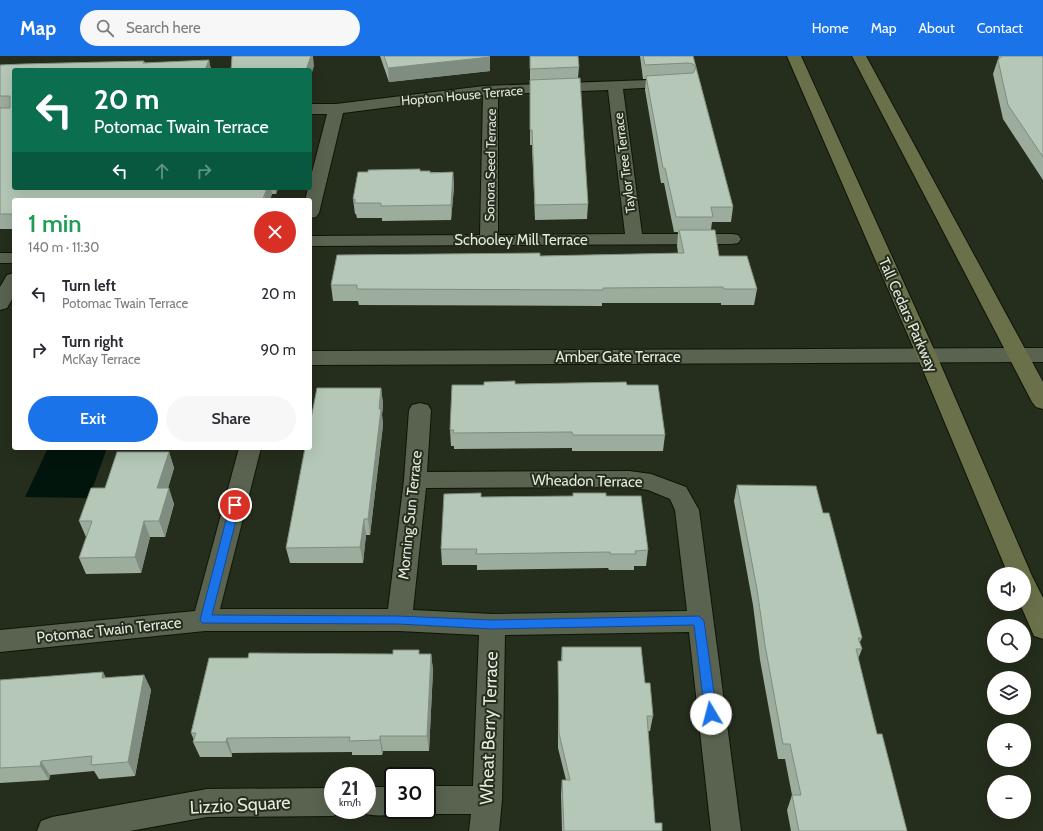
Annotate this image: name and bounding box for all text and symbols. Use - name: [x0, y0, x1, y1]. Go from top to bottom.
- search box: [80, 10, 360, 46]
- text: Map: [20, 17, 56, 40]
- icon: search: [94, 17, 116, 39]
- text: Search here: [126, 19, 201, 37]
- text: Home: [812, 19, 849, 37]
- text: Map: [871, 19, 896, 37]
- text: About: [918, 19, 955, 37]
- text: Contact: [977, 19, 1023, 37]
- text: 20 m: [94, 82, 159, 116]
- street label: Hopton House Terrace: [400, 82, 524, 108]
- icon: left: [28, 84, 80, 136]
- street label: Sonora Seed Terrace: [481, 108, 499, 222]
- street label: Taylor Tree Terrace: [610, 111, 638, 214]
- text: Potomac Twain Terrace: [94, 116, 269, 138]
- icon: left: [109, 160, 131, 182]
- icon: ahead: [151, 160, 173, 182]
- icon: right: [193, 160, 215, 182]
- text: 1 min: [28, 209, 82, 238]
- button: close: [254, 211, 296, 253]
- street label: Schooley Mill Terrace: [454, 231, 588, 249]
- text: 140 m · 11:30: [28, 239, 99, 255]
- street label: Tall Cedars Parkway: [875, 255, 942, 376]
- text: Turn left: [62, 277, 116, 295]
- icon: left: [28, 283, 50, 305]
- text: 20 m: [261, 285, 296, 303]
- text: Potomac Twain Terrace: [62, 295, 188, 311]
- text: Turn right: [62, 333, 123, 351]
- icon: right: [28, 339, 50, 361]
- text: 90 m: [260, 341, 296, 359]
- street label: Amber Gate Terrace: [555, 348, 681, 366]
- text: McKay Terrace: [62, 351, 140, 367]
- button: Exit: [28, 396, 158, 442]
- button: Share: [166, 396, 296, 442]
- street label: Morning Sun Terrace: [394, 449, 426, 580]
- street label: Wheadon Terrace: [531, 471, 643, 491]
- pin: [218, 488, 252, 522]
- icon: arrive: [224, 494, 246, 516]
- map controls: [987, 567, 1031, 819]
- button: sound: [987, 567, 1031, 611]
- street label: Potomac Twain Terrace: [36, 613, 183, 647]
- button: search: [987, 619, 1031, 663]
- street label: Wheat Berry Terrace: [475, 651, 503, 805]
- button: layers: [987, 671, 1031, 715]
- position arrow: [690, 693, 732, 735]
- button: +: [987, 723, 1031, 767]
- speed limit sign: 30: [384, 767, 436, 819]
- button: −: [987, 775, 1031, 819]
- text: 21: [341, 776, 359, 800]
- street label: Lizzio Square: [189, 791, 291, 819]
- text: km/h: [339, 796, 361, 809]

